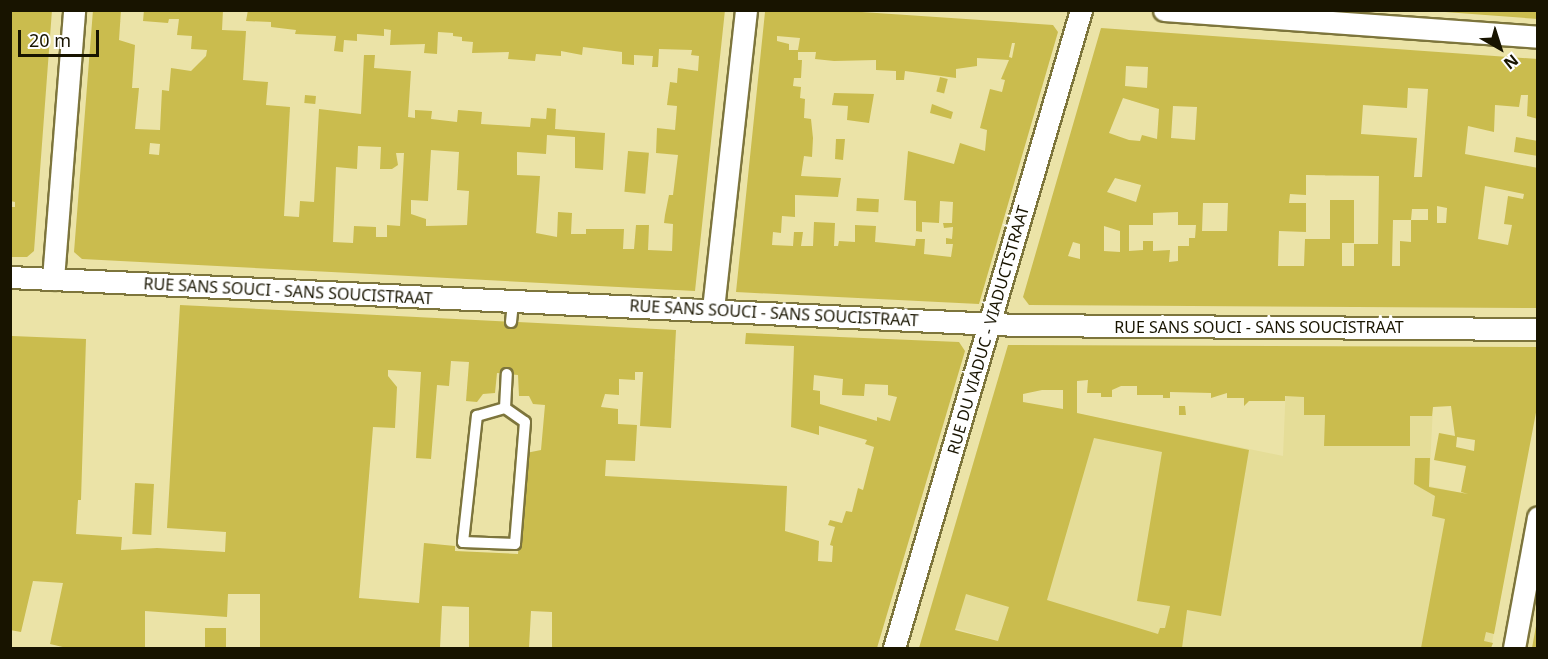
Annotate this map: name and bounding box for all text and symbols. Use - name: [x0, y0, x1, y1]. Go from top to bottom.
- scale bar: [21, 18, 102, 56]
- north arrow: [1470, 18, 1530, 78]
- text: 20 m: [29, 28, 71, 52]
- text: N: [1499, 49, 1523, 75]
- street label: RUE DU VIADUC - VIADUCTSTRAAT: [943, 203, 1033, 457]
- street label: RUE SANS SOUCI - SANS SOUCISTRAAT: [143, 274, 433, 308]
- street label: RUE SANS SOUCI - SANS SOUCISTRAAT: [629, 296, 919, 330]
- street label: RUE SANS SOUCI - SANS SOUCISTRAAT: [1114, 317, 1404, 337]

